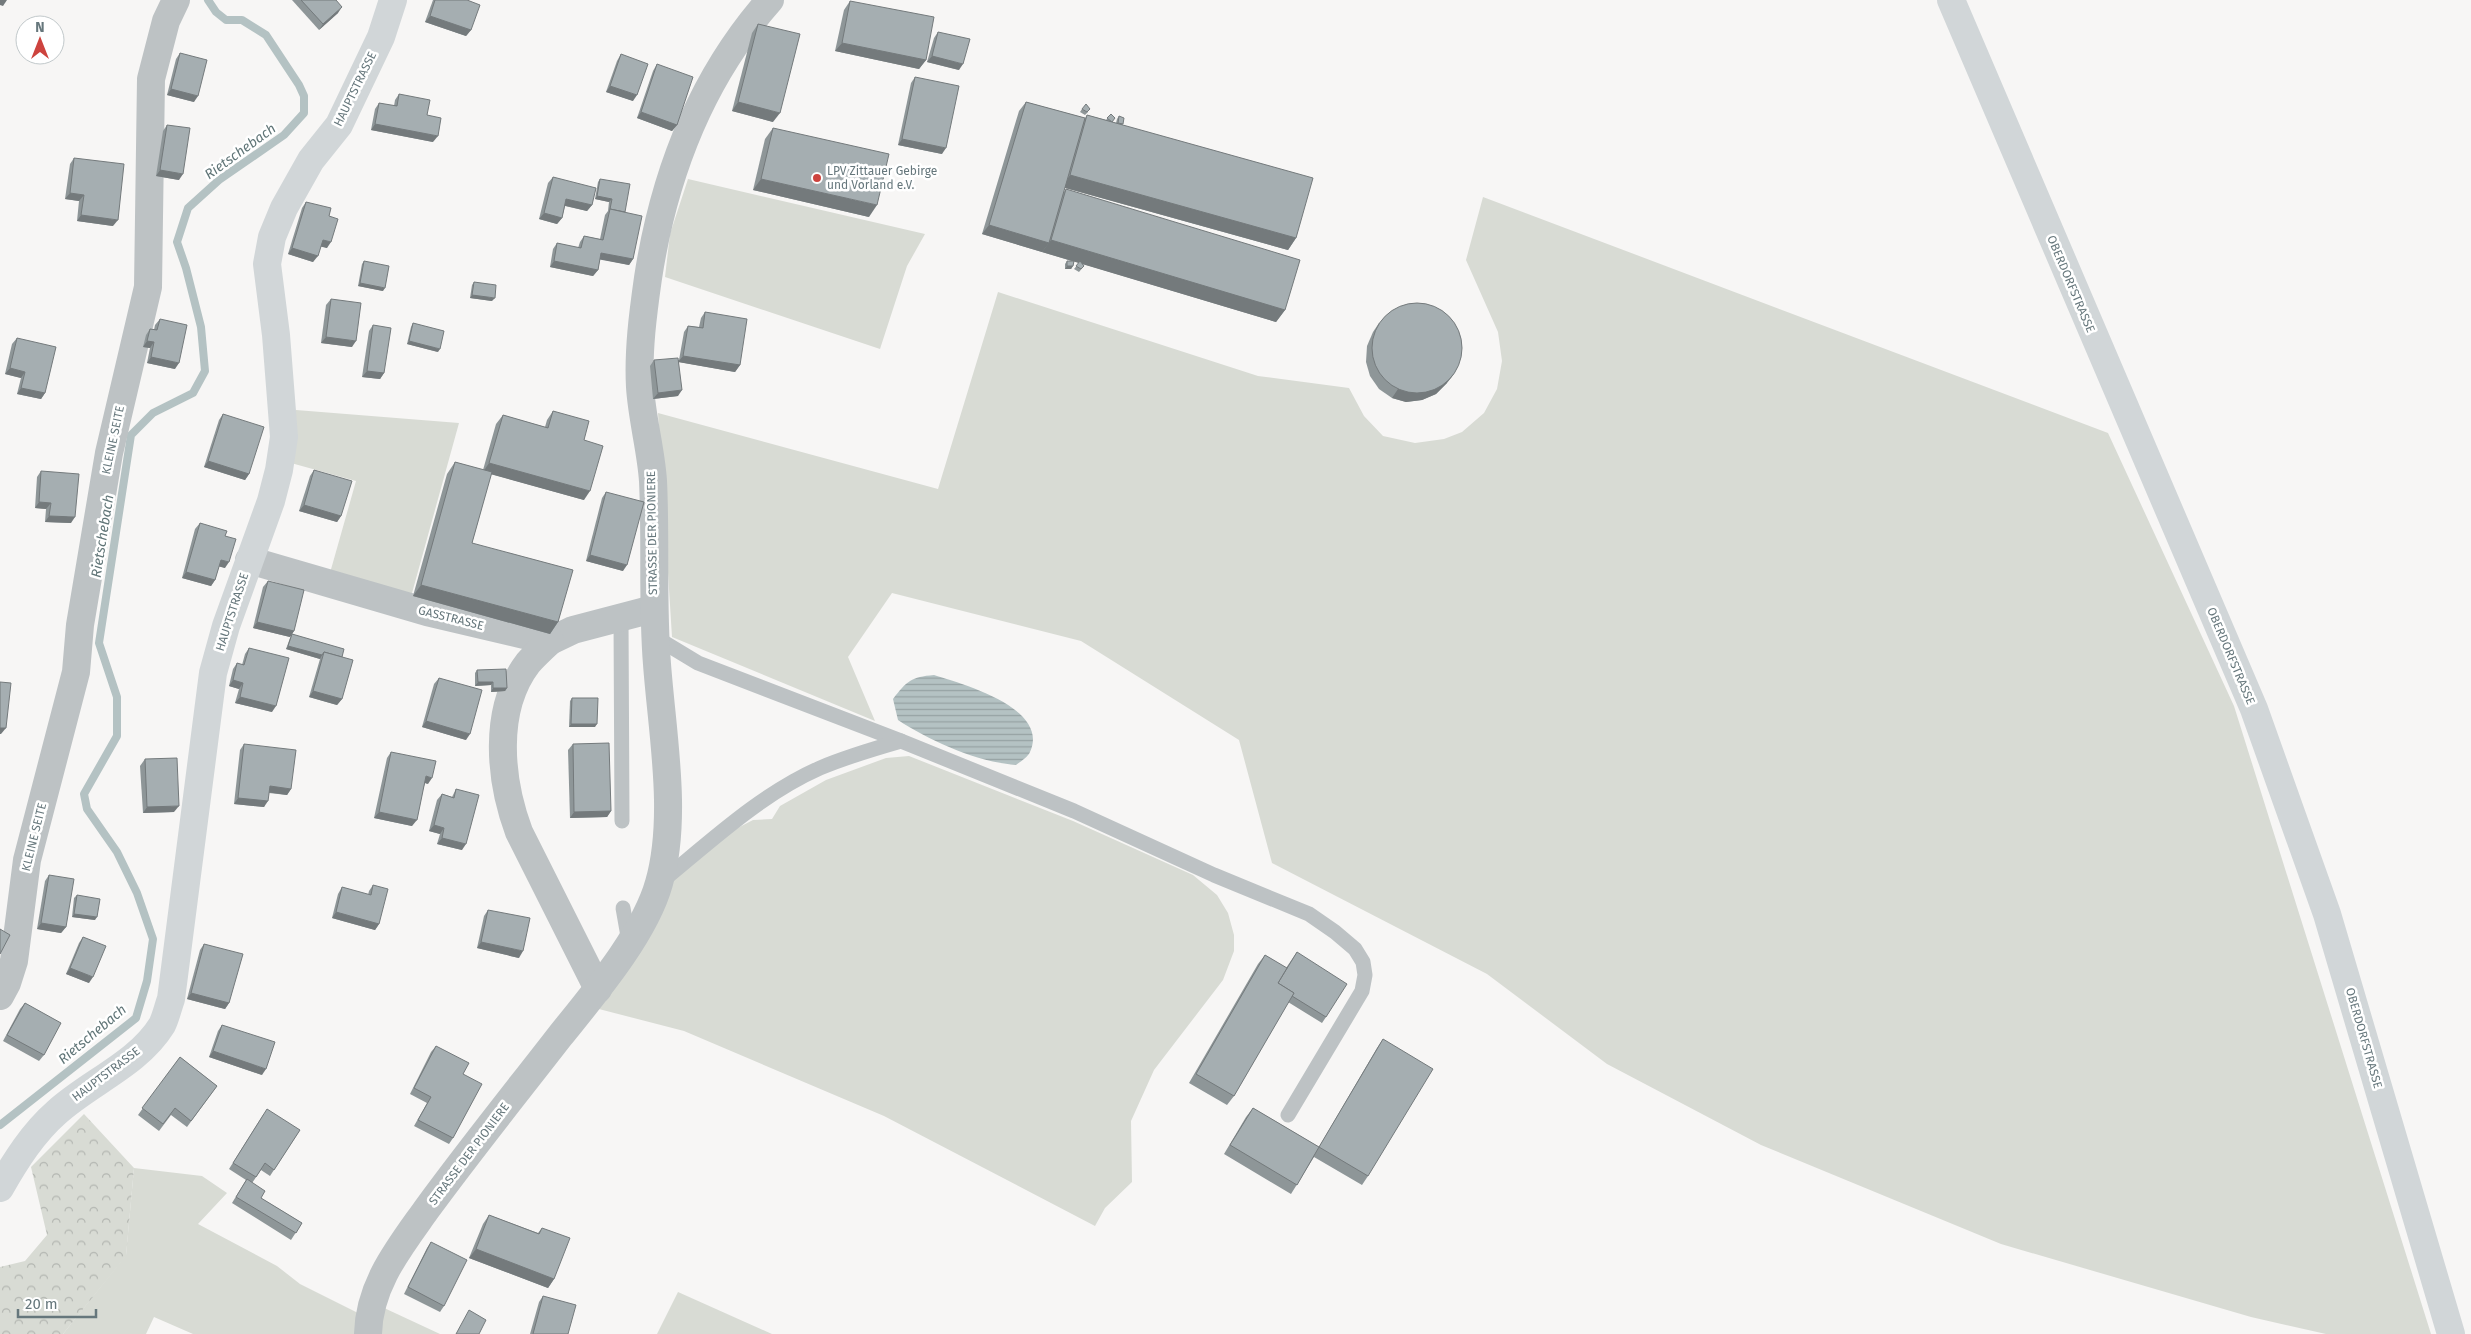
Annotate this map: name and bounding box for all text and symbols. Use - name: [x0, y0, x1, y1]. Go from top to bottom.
- north arrow: [15, 15, 65, 65]
- text: N: [35, 19, 45, 36]
- street label: HAUPTSTRASSE: [331, 49, 379, 129]
- water label: Rietschebach: [201, 120, 279, 183]
- place label: LPV Zittauer Gebirge und Vorland e.V.: [827, 164, 937, 192]
- marker: LPV Zittauer Gebirge und Vorland e.V.: [811, 172, 823, 184]
- street label: OBERDORFSTRASSE: [2044, 233, 2098, 335]
- street label: KLEINE SEITE: [99, 404, 127, 476]
- street label: STRASSE DER PIONIERE: [644, 471, 660, 595]
- water label: Rietschebach: [88, 493, 117, 579]
- street label: HAUPTSTRASSE: [213, 571, 251, 653]
- street label: GASSTRASSE: [417, 603, 485, 633]
- street label: OBERDORFSTRASSE: [2204, 605, 2258, 707]
- street label: KLEINE SEITE: [19, 801, 49, 873]
- street label: OBERDORFSTRASSE: [2343, 986, 2385, 1090]
- water label: Rietschebach: [55, 1001, 130, 1068]
- street label: HAUPTSTRASSE: [69, 1044, 143, 1104]
- street label: STRASSE DER PIONIERE: [426, 1100, 512, 1208]
- scale bar: [18, 1286, 95, 1318]
- text: 20 m: [25, 1295, 58, 1313]

